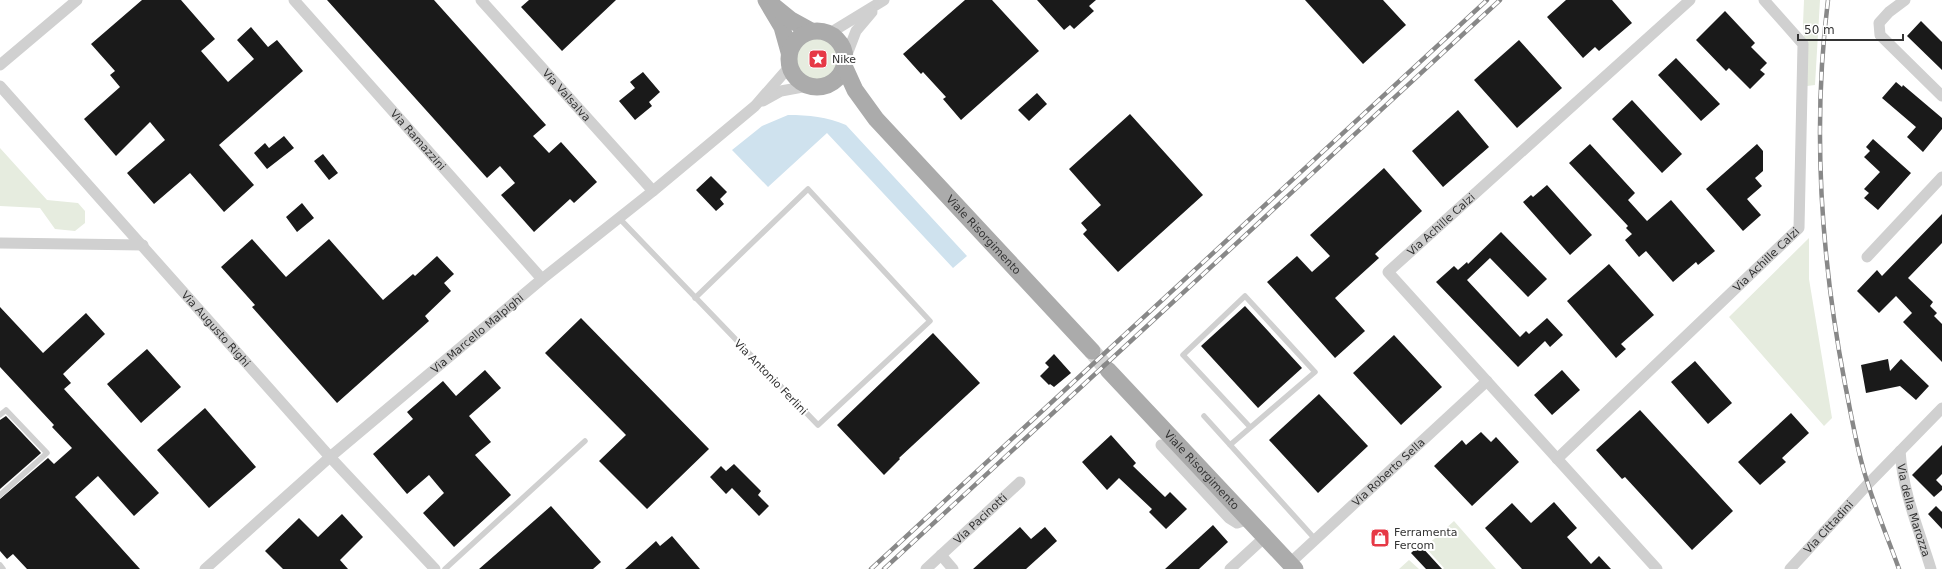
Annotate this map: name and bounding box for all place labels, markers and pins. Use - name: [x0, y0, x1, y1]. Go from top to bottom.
- place icon: Nike: [807, 48, 829, 70]
- place label: Nike: [832, 53, 856, 66]
- place label: Ferramenta Fercom: [1394, 526, 1458, 552]
- shop icon: Ferramenta Fercom: [1369, 527, 1391, 549]

